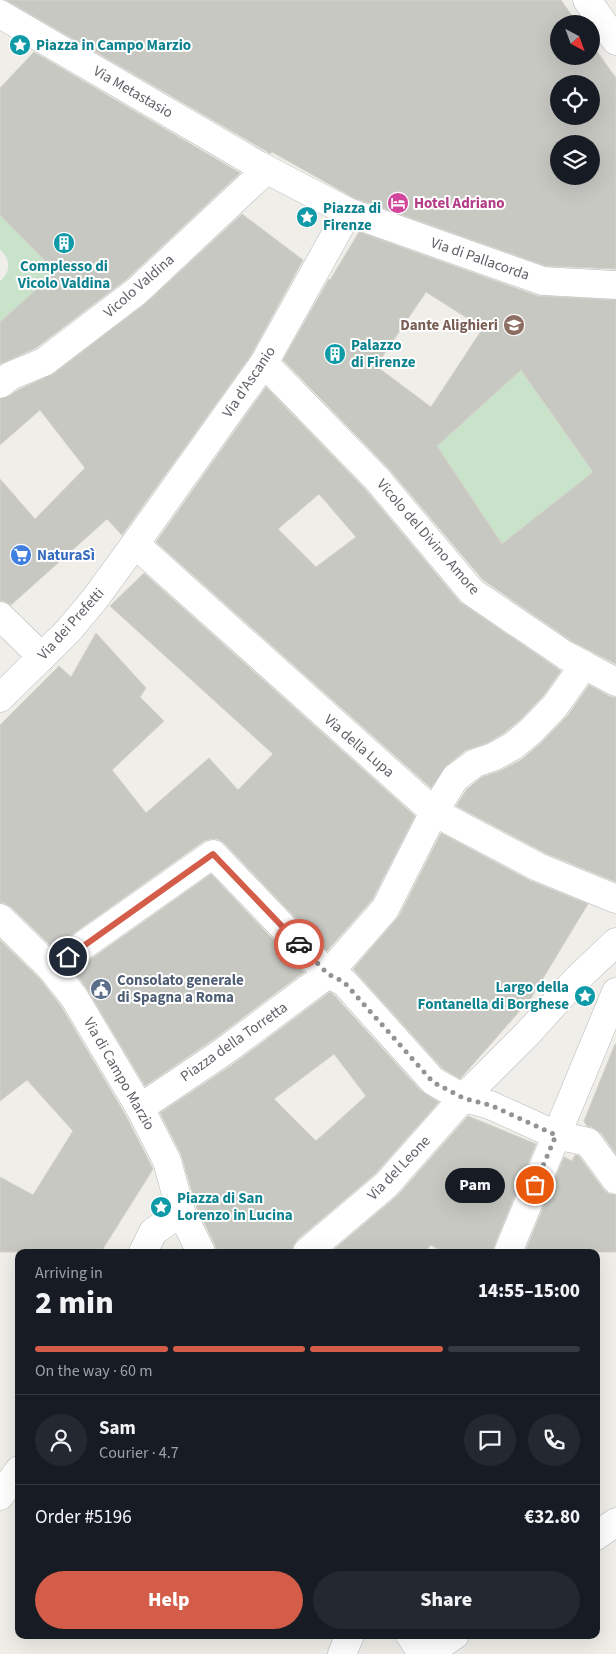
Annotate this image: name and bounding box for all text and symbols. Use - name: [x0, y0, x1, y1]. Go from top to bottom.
- north arrow: [550, 15, 600, 65]
- map controls: [550, 15, 600, 185]
- place icon: Piazza in Campo Marzio: [8, 33, 32, 57]
- place label: Piazza in Campo Marzio: [36, 35, 191, 56]
- street label: Via Metastasio: [89, 61, 177, 123]
- button: locate: [550, 75, 600, 125]
- button: layers: [550, 135, 600, 185]
- hotel icon: Hotel Adriano: [386, 191, 410, 215]
- place label: Hotel Adriano: [414, 193, 505, 214]
- place label: Piazza di Firenze: [323, 198, 381, 236]
- place icon: Piazza di Firenze: [295, 205, 319, 229]
- building icon: Complesso di Vicolo Valdina: [52, 231, 76, 255]
- street label: Via di Pallacorda: [428, 232, 532, 286]
- street label: Vicolo Valdina: [99, 249, 179, 323]
- place label: Complesso di Vicolo Valdina: [17, 256, 110, 294]
- school or university icon: Dante Alighieri: [502, 313, 526, 337]
- place label: Dante Alighieri: [400, 315, 498, 336]
- place label: Palazzo di Firenze: [351, 335, 416, 373]
- street label: Via d'Ascanio: [217, 342, 281, 422]
- building icon: Palazzo di Firenze: [323, 342, 347, 366]
- street label: Vicolo del Divino Amore: [372, 474, 484, 600]
- supermarket icon: NaturaSì: [9, 543, 33, 567]
- place label: NaturaSì: [37, 545, 95, 566]
- street label: Via dei Prefetti: [33, 583, 109, 665]
- street label: Via della Lupa: [319, 710, 399, 782]
- courier: [274, 919, 324, 969]
- icon: car: [285, 930, 313, 958]
- pin: [47, 936, 89, 978]
- icon: home: [54, 943, 82, 971]
- place label: Consolato generale di Spagna a Roma: [117, 970, 244, 1008]
- public building icon: Consolato generale di Spagna a Roma: [89, 977, 113, 1001]
- place label: Largo della Fontanella di Borghese: [418, 977, 569, 1015]
- place icon: Largo della Fontanella di Borghese: [573, 984, 597, 1008]
- street label: Piazza della Torretta: [176, 997, 292, 1087]
- street label: Via di Campo Marzio: [78, 1014, 160, 1134]
- street label: Via del Leone: [363, 1131, 435, 1205]
- pin: [514, 1164, 556, 1206]
- callout: Pam: [445, 1168, 505, 1202]
- icon: bag: [521, 1171, 549, 1199]
- text: Pam: [459, 1174, 491, 1196]
- place label: Piazza di San Lorenzo in Lucina: [177, 1188, 293, 1226]
- place icon: Piazza di San Lorenzo in Lucina: [149, 1195, 173, 1219]
- text: Arriving in: [35, 1262, 103, 1284]
- text: 14:55–15:00: [478, 1278, 580, 1305]
- text: 2 min: [35, 1280, 114, 1326]
- text: On the way · 60 m: [35, 1360, 152, 1382]
- button: person: [35, 1414, 87, 1466]
- button: chat: [464, 1414, 516, 1466]
- button: phone: [528, 1414, 580, 1466]
- text: Sam: [99, 1415, 136, 1442]
- text: Courier · 4.7: [99, 1442, 179, 1464]
- text: Order #5196: [35, 1504, 132, 1531]
- text: €32.80: [524, 1504, 580, 1531]
- button: Help: [35, 1571, 303, 1629]
- button: Share: [313, 1571, 580, 1629]

